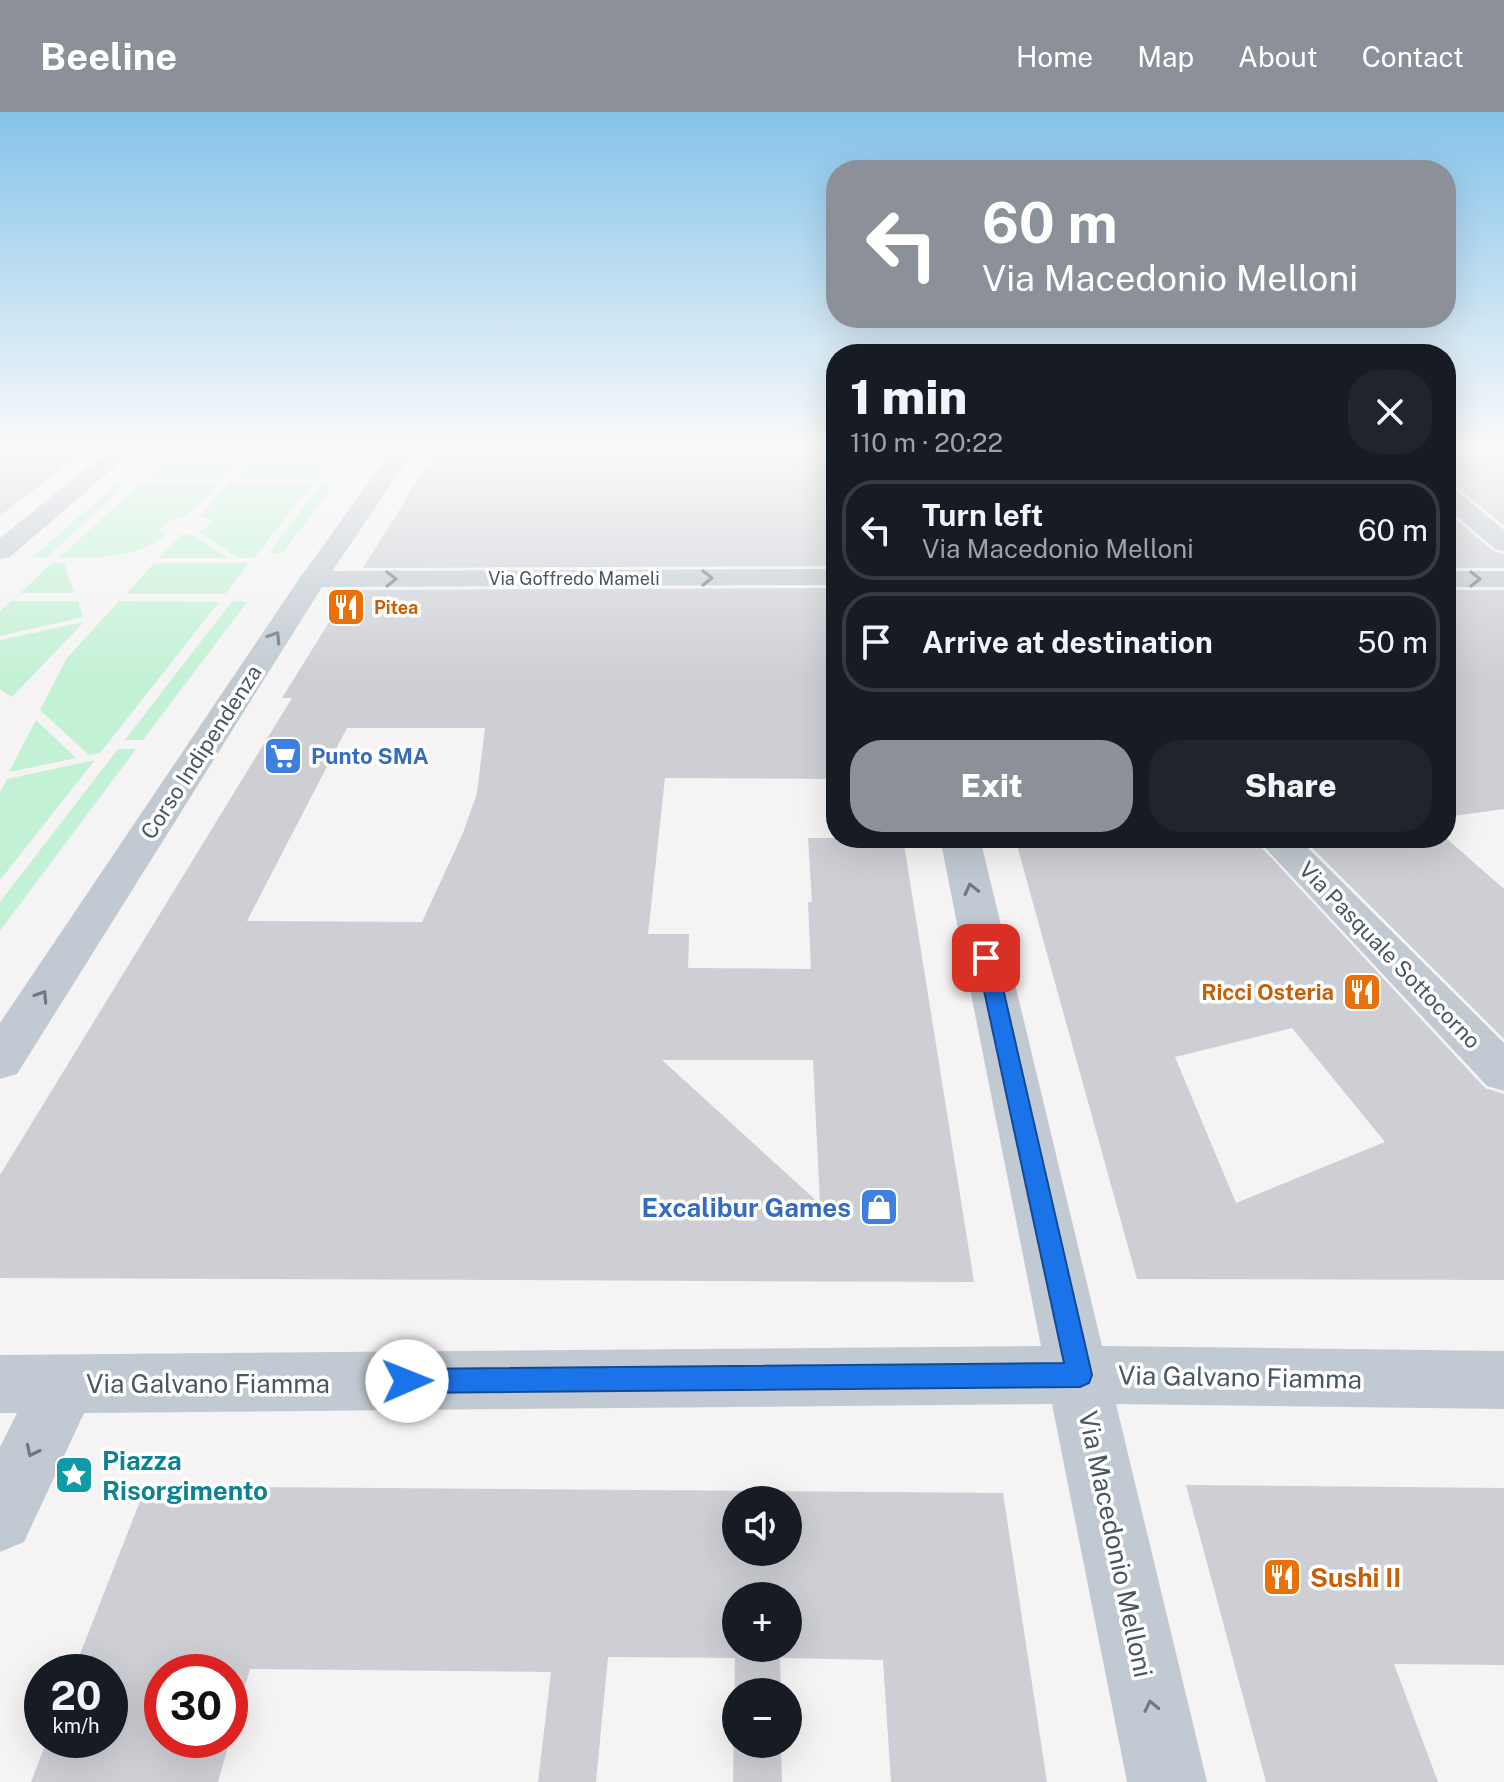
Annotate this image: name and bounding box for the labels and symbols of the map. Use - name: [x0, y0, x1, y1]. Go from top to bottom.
- street label: Via Goffredo Mameli: [488, 568, 660, 589]
- one-way arrow: [701, 569, 714, 587]
- one-way arrow: [385, 570, 398, 588]
- one-way arrow: [1469, 570, 1482, 588]
- restaurant icon: Pitea: [325, 586, 367, 628]
- place label: Pitea: [374, 597, 418, 618]
- one-way arrow: [266, 631, 281, 645]
- street label: Corso Indipendenza: [135, 660, 267, 844]
- supermarket icon: Punto SMA: [262, 735, 304, 777]
- place label: Punto SMA: [311, 743, 429, 769]
- street label: Via Pasquale Sottocorno: [1294, 856, 1486, 1054]
- one-way arrow: [963, 883, 980, 896]
- pin: [952, 924, 1020, 992]
- restaurant icon: Ricci Osteria: [1341, 971, 1383, 1013]
- place label: Ricci Osteria: [1201, 979, 1334, 1005]
- one-way arrow: [33, 990, 48, 1004]
- shop icon: Excalibur Games: [858, 1186, 900, 1228]
- place label: Excalibur Games: [641, 1192, 851, 1223]
- position arrow: [365, 1339, 449, 1423]
- street label: Via Galvano Fiamma: [1118, 1359, 1362, 1395]
- street label: Via Galvano Fiamma: [86, 1368, 330, 1399]
- street label: Via Macedonio Melloni: [1073, 1408, 1159, 1680]
- one-way arrow: [26, 1442, 42, 1457]
- place label: Piazza Risorgimento: [102, 1445, 268, 1506]
- place icon: Piazza Risorgimento: [53, 1454, 95, 1496]
- restaurant icon: Sushi II: [1261, 1556, 1303, 1598]
- place label: Sushi II: [1310, 1562, 1401, 1593]
- speed limit sign: 30: [144, 1654, 248, 1758]
- one-way arrow: [1143, 1699, 1160, 1713]

